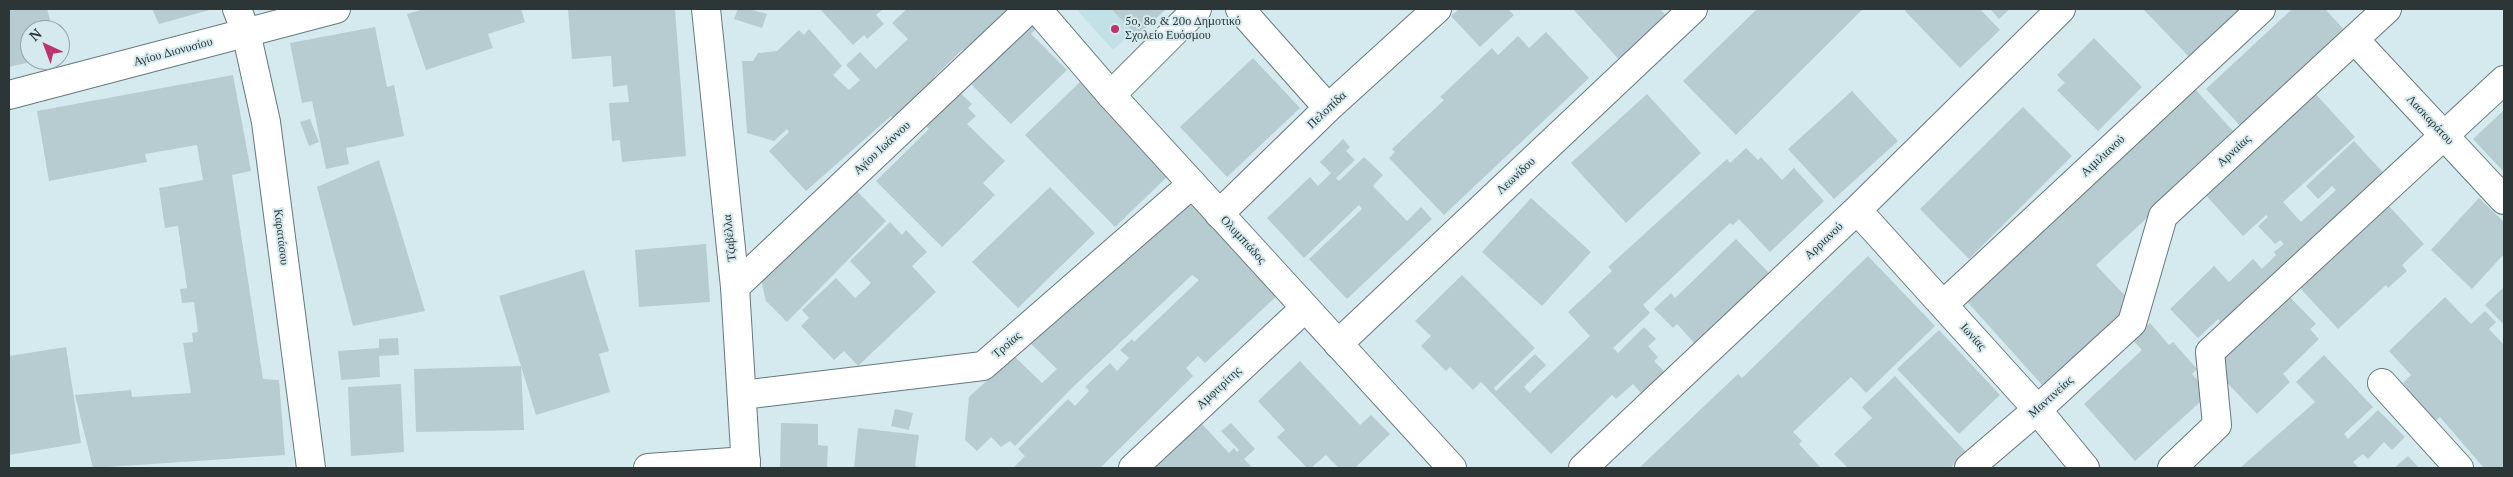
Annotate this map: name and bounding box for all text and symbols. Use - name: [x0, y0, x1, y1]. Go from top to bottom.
- place label: 5ο, 8ο & 20ο Δημοτικό Σχολείο Ευόσμου: [1125, 15, 1241, 43]
- north arrow: [20, 20, 70, 70]
- marker: 5ο, 8ο & 20ο Δημοτικό Σχολείο Ευόσμου: [1109, 23, 1121, 35]
- text: N: [25, 24, 45, 45]
- street label: Αγίου Διονυσίου: [132, 35, 214, 69]
- street label: Πελοπίδα: [1305, 88, 1349, 132]
- street label: Λασκαράτου: [2403, 92, 2457, 148]
- street label: Αγίου Ιωάννου: [851, 118, 913, 178]
- street label: Αιμιλιανού: [2078, 132, 2128, 180]
- street label: Αρναίας: [2214, 132, 2254, 170]
- street label: Λεωνίδου: [1494, 154, 1538, 198]
- street label: Καρατάσου: [270, 208, 292, 266]
- street label: Ολυμπιάδος: [1217, 213, 1269, 267]
- street label: Τζαβέλλα: [720, 214, 740, 262]
- street label: Αρριανού: [1802, 220, 1846, 262]
- street label: Ιωνίας: [1957, 320, 1989, 354]
- street label: Τροίας: [990, 329, 1024, 361]
- street label: Αμφιτρίτης: [1194, 364, 1244, 412]
- street label: Μαντινείας: [2026, 373, 2076, 421]

